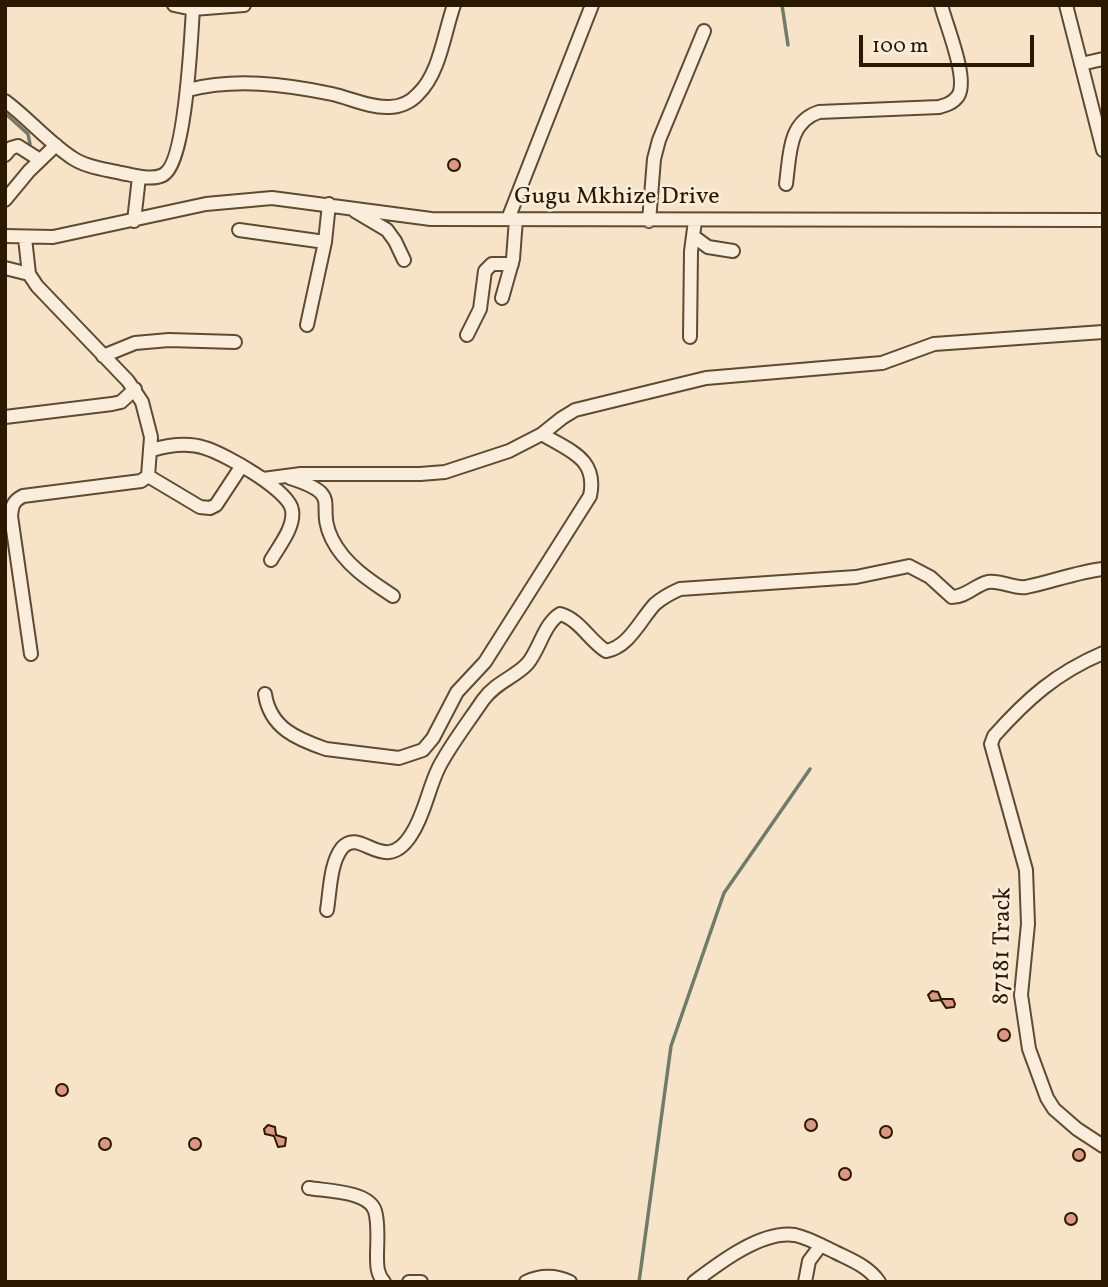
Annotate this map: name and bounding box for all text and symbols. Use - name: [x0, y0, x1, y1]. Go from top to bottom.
- scale bar: [863, 21, 1038, 65]
- text: 100 m: [872, 32, 929, 61]
- street label: Gugu Mkhize Drive: [514, 185, 720, 213]
- street label: 87181 Track: [989, 887, 1019, 1005]

